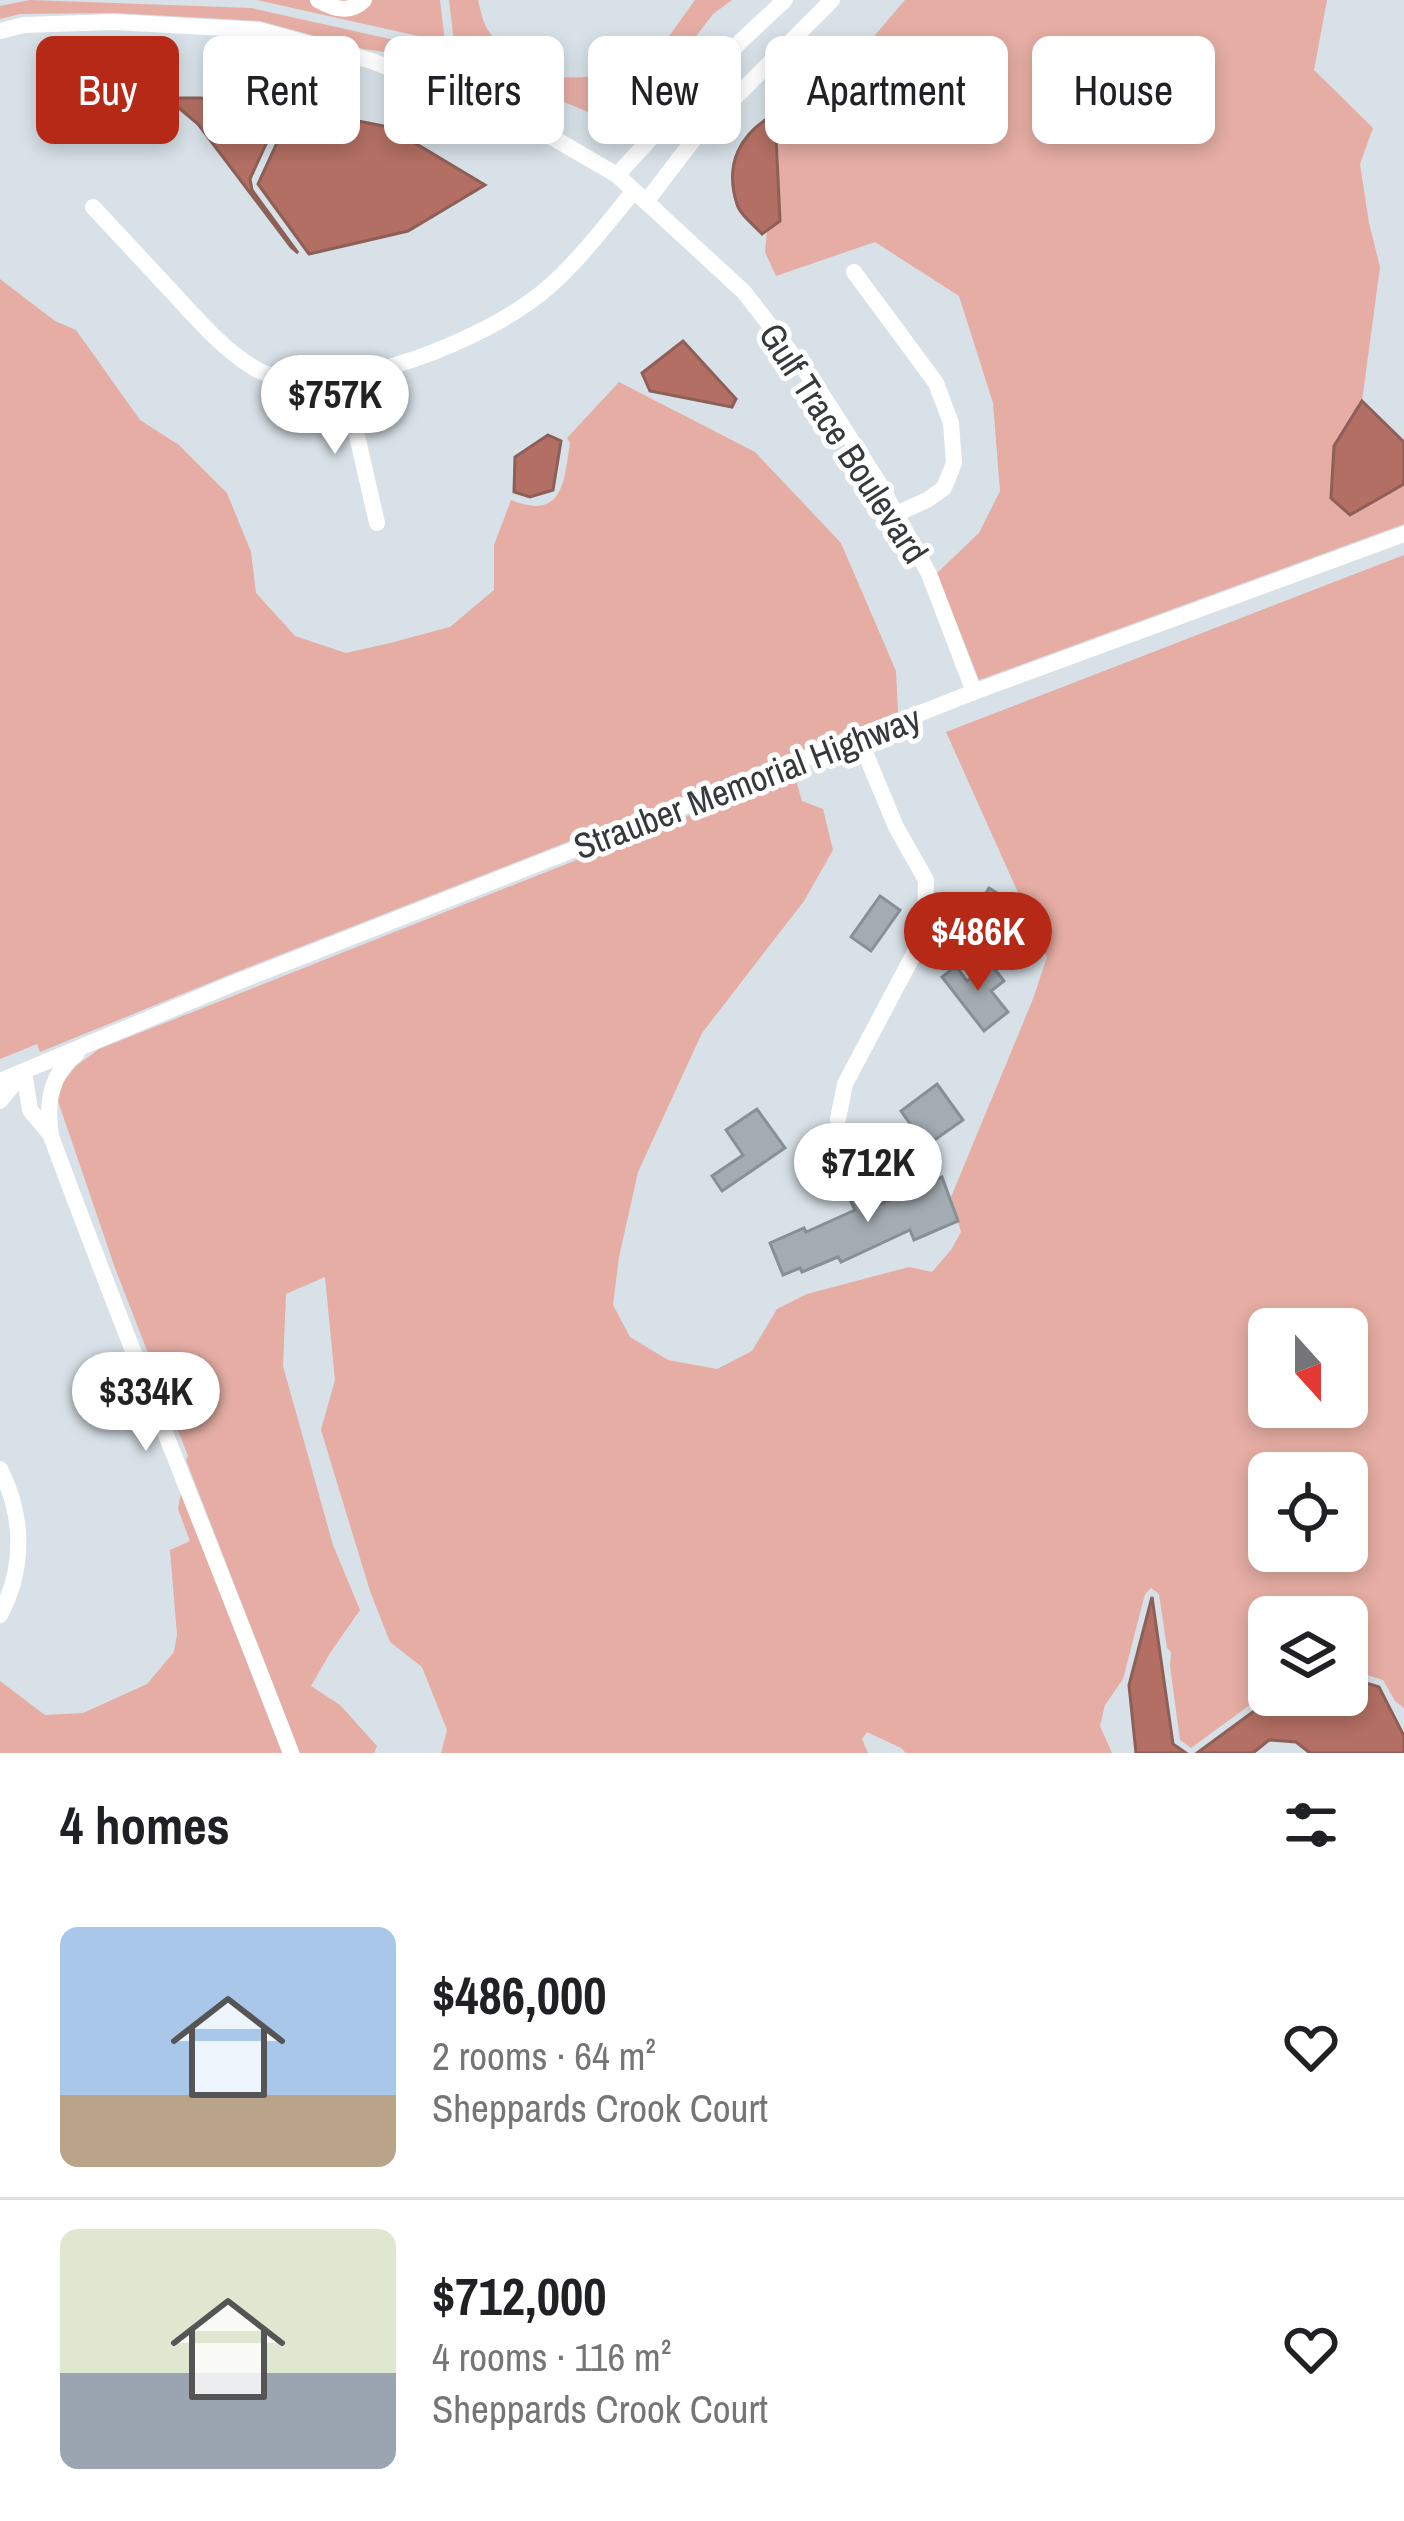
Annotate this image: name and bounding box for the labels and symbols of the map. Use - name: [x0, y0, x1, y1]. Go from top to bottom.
- street label: Gulf Trace Boulevard: [748, 314, 940, 572]
- pin: $757K: [251, 355, 419, 457]
- street label: Strauber Memorial Highway: [567, 694, 927, 870]
- pin: $486K: [894, 892, 1062, 994]
- pin: $712K: [784, 1123, 952, 1225]
- north arrow: [1248, 1308, 1368, 1428]
- pin: $334K: [62, 1352, 230, 1454]

